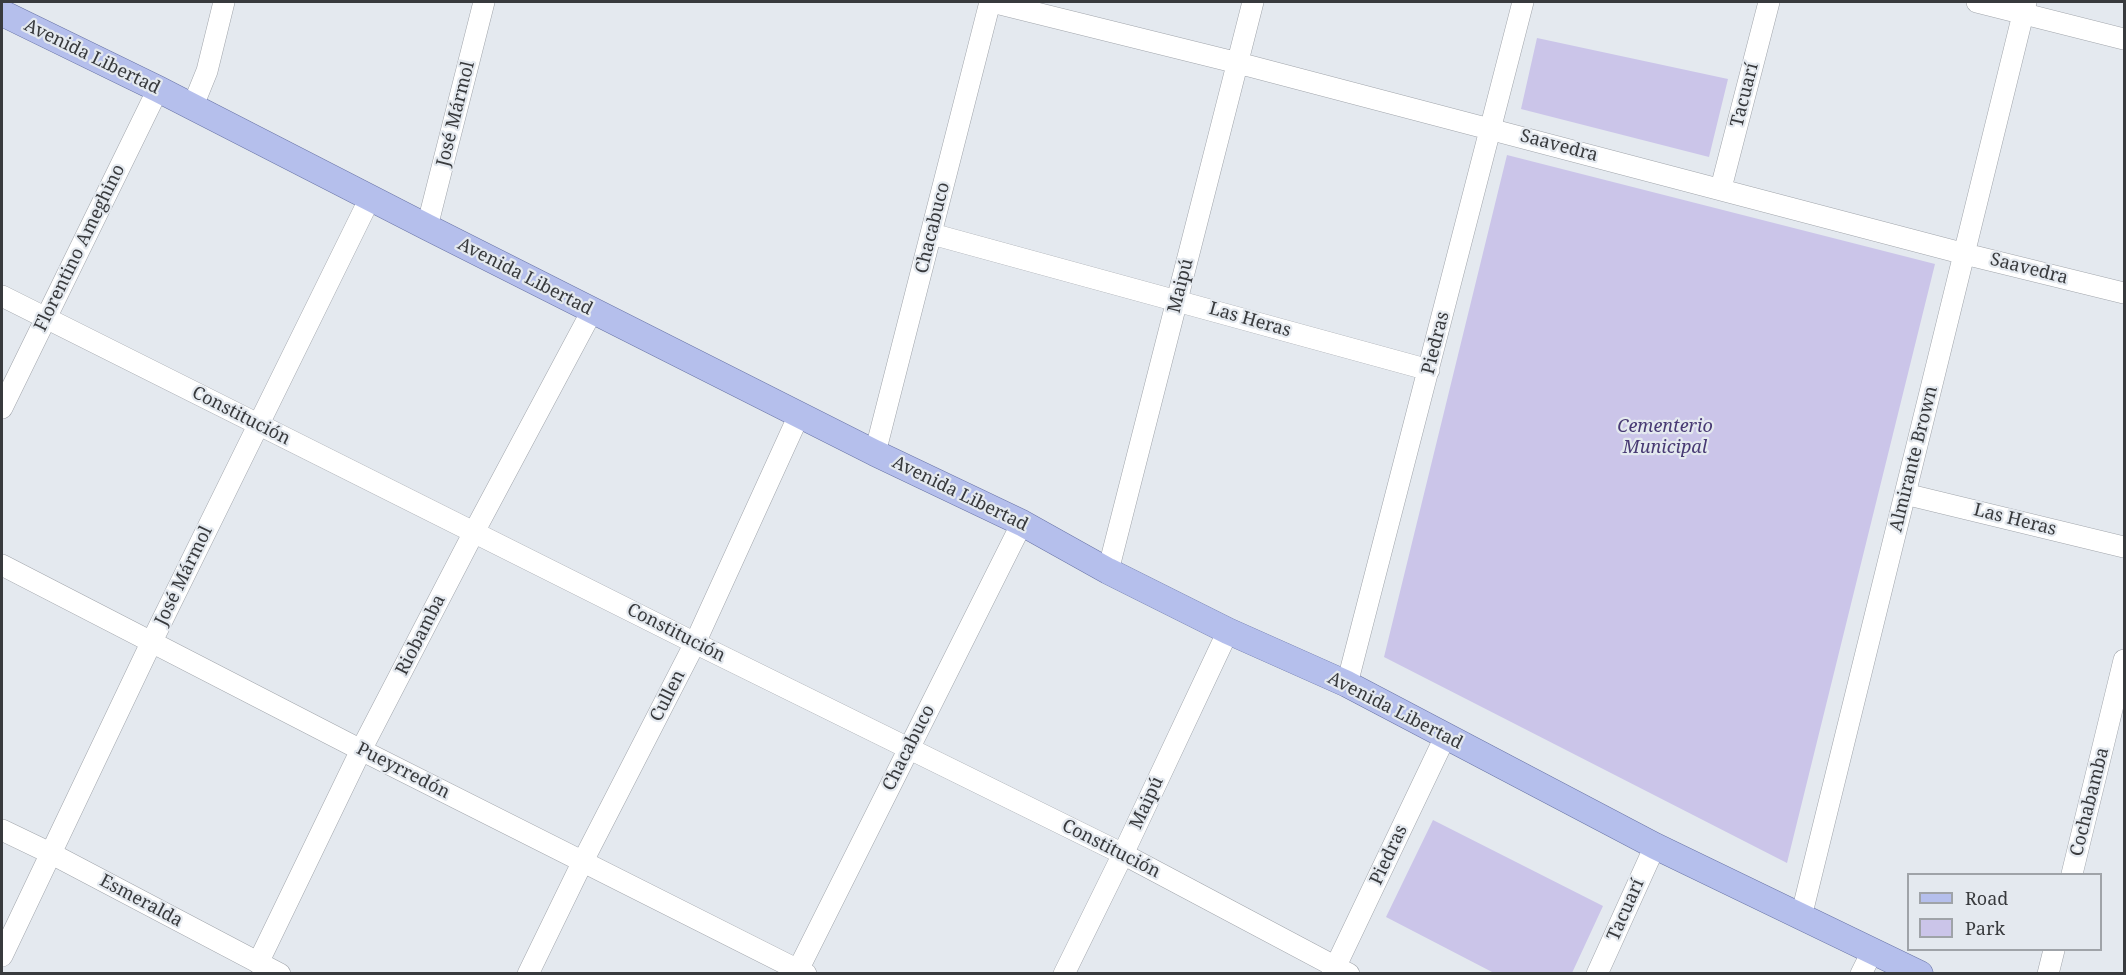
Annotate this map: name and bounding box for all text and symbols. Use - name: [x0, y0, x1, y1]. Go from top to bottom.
- street label: Avenida Libertad: [21, 15, 163, 99]
- street label: José Mármol: [432, 59, 480, 169]
- street label: Tacuarí: [1727, 61, 1763, 129]
- street label: Saavedra: [1518, 125, 1600, 167]
- street label: Florentino Ameghino: [30, 161, 130, 335]
- street label: Chacabuco: [911, 180, 955, 276]
- street label: Avenida Libertad: [454, 234, 596, 320]
- street label: Saavedra: [1988, 249, 2070, 289]
- street label: Maipú: [1164, 257, 1198, 315]
- street label: Las Heras: [1206, 298, 1294, 342]
- street label: Piedras: [1418, 309, 1454, 377]
- street label: Constitución: [188, 382, 294, 450]
- street label: Almirante Brown: [1885, 384, 1943, 534]
- park label: Cementerio Municipal: [1617, 416, 1713, 458]
- street label: Avenida Libertad: [889, 452, 1031, 536]
- street label: Las Heras: [1971, 499, 2059, 541]
- street label: José Mármol: [151, 523, 217, 629]
- street label: Riobamba: [392, 591, 450, 679]
- street label: Constitución: [623, 599, 729, 667]
- street label: Cullen: [646, 667, 690, 725]
- street label: Avenida Libertad: [1324, 668, 1466, 754]
- street label: Chacabuco: [878, 702, 940, 794]
- street label: Pueyrredón: [353, 738, 453, 804]
- street label: Cochabamba: [2066, 745, 2114, 859]
- street label: Maipú: [1126, 773, 1168, 833]
- street label: Constitución: [1058, 815, 1164, 883]
- street label: Piedras: [1366, 822, 1412, 888]
- street label: Esmeralda: [96, 870, 186, 932]
- legend: [1907, 873, 2102, 951]
- street label: Tacuarí: [1603, 876, 1649, 944]
- text: Road: [1965, 886, 2008, 910]
- text: Park: [1965, 916, 2005, 940]

